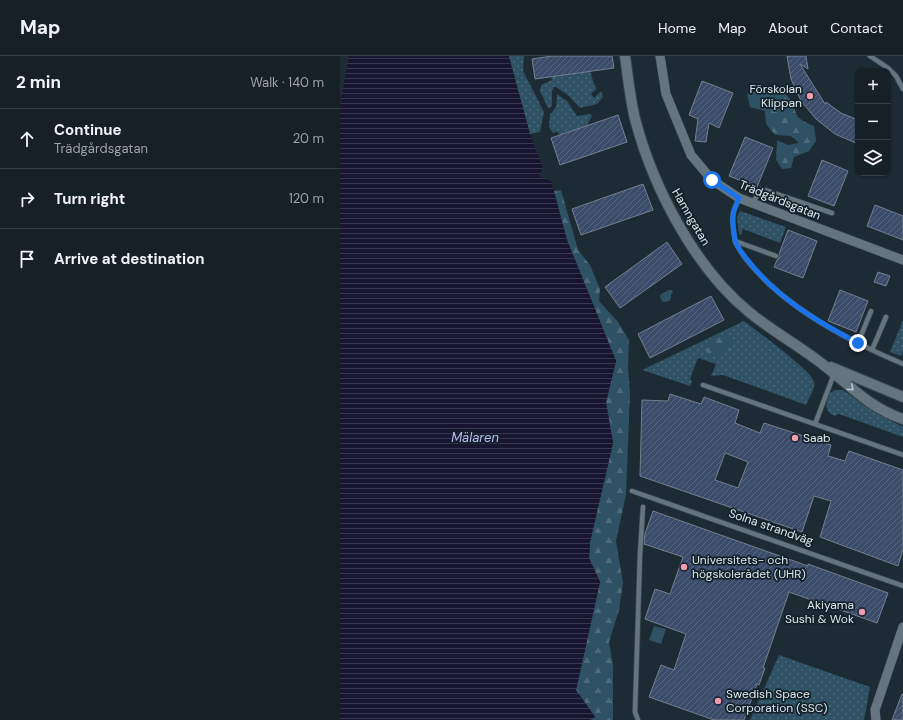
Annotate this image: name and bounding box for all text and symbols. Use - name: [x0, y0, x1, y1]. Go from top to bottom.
- text: Map: [20, 15, 60, 40]
- text: Home: [658, 19, 696, 37]
- text: Map: [718, 19, 746, 37]
- text: About: [768, 19, 808, 37]
- text: Contact: [830, 19, 883, 37]
- map controls: [855, 68, 891, 176]
- button: +: [855, 68, 891, 104]
- text: 2 min: [16, 71, 61, 93]
- text: Walk · 140 m: [250, 74, 324, 91]
- place label: Förskolan Klippan: [749, 81, 802, 111]
- marker: Förskolan Klippan: [805, 91, 815, 101]
- button: −: [855, 104, 891, 140]
- text: Continue: [54, 120, 122, 140]
- icon: ahead: [16, 128, 38, 150]
- text: 20 m: [293, 130, 324, 147]
- text: Trädgårdsgatan: [54, 140, 148, 157]
- button: layers: [855, 140, 891, 176]
- route start: [703, 171, 721, 189]
- street label: Trädgårdsgatan: [737, 176, 823, 224]
- street label: Hamngatan: [668, 186, 714, 249]
- icon: right: [16, 188, 38, 210]
- text: Turn right: [54, 189, 125, 209]
- text: 120 m: [289, 190, 324, 207]
- icon: arrive: [16, 248, 38, 270]
- text: Arrive at destination: [54, 249, 205, 269]
- route end: [849, 334, 867, 352]
- one-way arrow: [847, 384, 854, 391]
- water label: Mälaren: [451, 429, 499, 446]
- place label: Saab: [803, 430, 831, 446]
- marker: Saab: [790, 433, 800, 443]
- street label: Solna strandväg: [727, 505, 816, 549]
- place label: Universitets- och högskolerådet (UHR): [692, 552, 806, 582]
- marker: Universitets- och högskolerådet (UHR): [679, 562, 689, 572]
- place label: Akiyama Sushi & Wok: [785, 597, 854, 627]
- marker: Akiyama Sushi & Wok: [857, 607, 867, 617]
- place label: Swedish Space Corporation (SSC): [726, 686, 828, 716]
- marker: Swedish Space Corporation (SSC): [713, 696, 723, 706]

